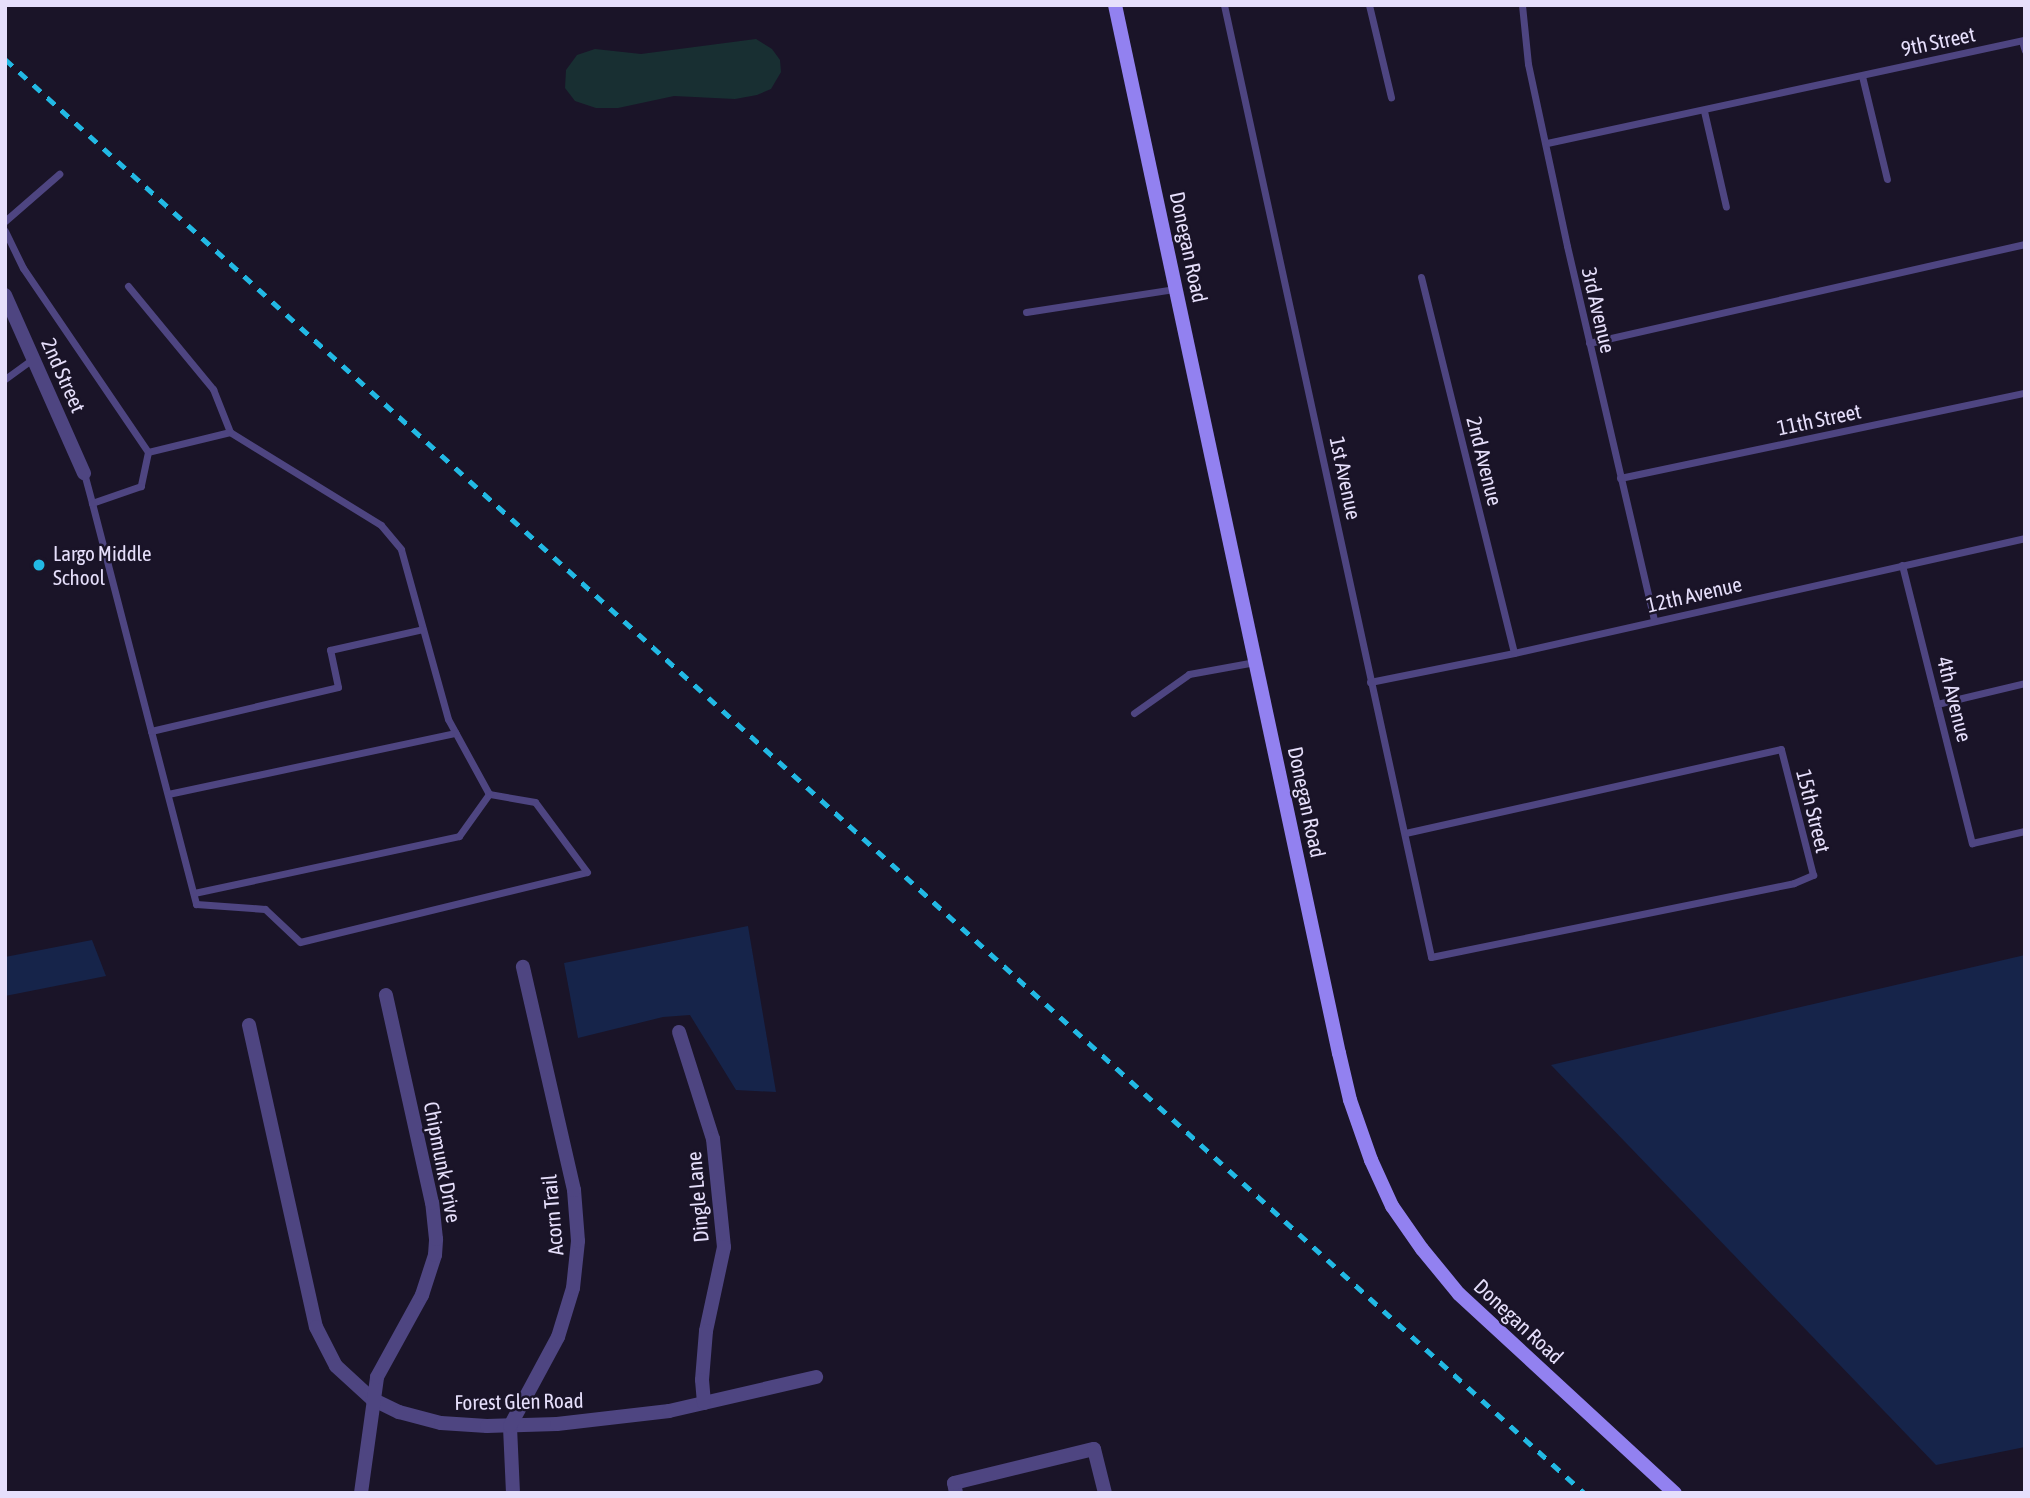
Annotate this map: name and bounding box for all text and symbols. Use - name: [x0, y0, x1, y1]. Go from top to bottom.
- street label: 9th Street: [1899, 21, 1977, 61]
- street label: Donegan Road: [1165, 189, 1213, 305]
- street label: 3rd Avenue: [1577, 265, 1621, 355]
- street label: 2nd Street: [36, 334, 92, 416]
- street label: 11th Street: [1775, 398, 1863, 440]
- street label: 2nd Avenue: [1462, 414, 1508, 508]
- street label: 1st Avenue: [1325, 434, 1367, 522]
- place label: Largo Middle School: [53, 540, 152, 590]
- marker: Largo Middle School: [31, 557, 47, 573]
- street label: 12th Avenue: [1644, 571, 1744, 617]
- street label: 4th Avenue: [1932, 654, 1978, 744]
- street label: Donegan Road: [1283, 744, 1331, 860]
- street label: 15th Street: [1792, 767, 1836, 855]
- street label: Chipmunk Drive: [419, 1099, 467, 1225]
- street label: Dingle Lane: [680, 1150, 714, 1244]
- street label: Acorn Trail: [536, 1174, 568, 1256]
- street label: Donegan Road: [1469, 1273, 1569, 1369]
- street label: Forest Glen Road: [454, 1387, 584, 1415]

